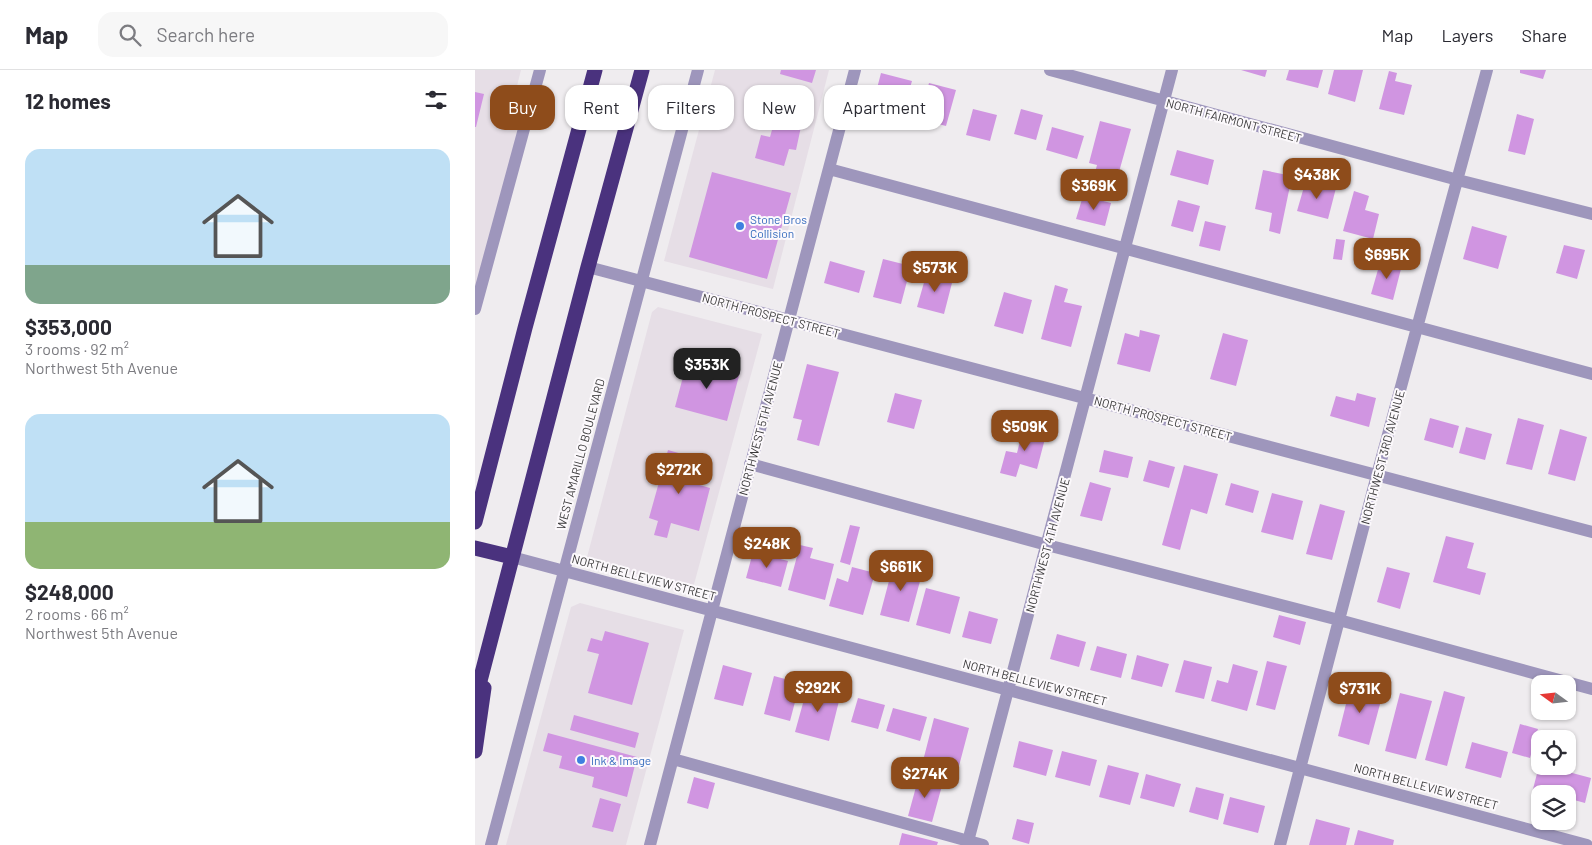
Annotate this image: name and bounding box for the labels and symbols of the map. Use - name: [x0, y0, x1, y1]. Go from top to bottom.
- street label: NORTH FAIRMONT STREET: [1165, 95, 1303, 145]
- pin: $438K: [1282, 158, 1352, 200]
- pin: $369K: [1059, 168, 1129, 211]
- place label: Stone Bros Collision: [750, 212, 807, 240]
- marker: Stone Bros Collision: [734, 220, 746, 232]
- pin: $695K: [1352, 238, 1422, 280]
- pin: $573K: [900, 250, 970, 293]
- street label: NORTH PROSPECT STREET: [701, 290, 842, 340]
- pin: $353K: [672, 348, 742, 390]
- street label: NORTHWEST 5TH AVENUE: [735, 359, 785, 497]
- street label: WEST AMARILLO BOULEVARD: [553, 377, 607, 531]
- street label: NORTHWEST 3RD AVENUE: [1357, 388, 1407, 526]
- street label: NORTH PROSPECT STREET: [1093, 393, 1234, 443]
- pin: $509K: [990, 410, 1060, 452]
- pin: $272K: [644, 452, 714, 495]
- street label: NORTHWEST 4TH AVENUE: [1022, 476, 1072, 614]
- pin: $248K: [732, 526, 802, 569]
- pin: $661K: [866, 550, 936, 592]
- street label: NORTH BELLEVIEW STREET: [570, 551, 718, 603]
- street label: NORTH BELLEVIEW STREET: [961, 656, 1109, 708]
- pin: $292K: [783, 670, 853, 713]
- pin: $731K: [1325, 672, 1395, 714]
- north arrow: [1531, 675, 1576, 720]
- place label: Ink & Image: [591, 753, 651, 767]
- marker: Ink & Image: [575, 754, 587, 766]
- pin: $274K: [890, 756, 960, 799]
- street label: NORTH BELLEVIEW STREET: [1352, 760, 1500, 812]

